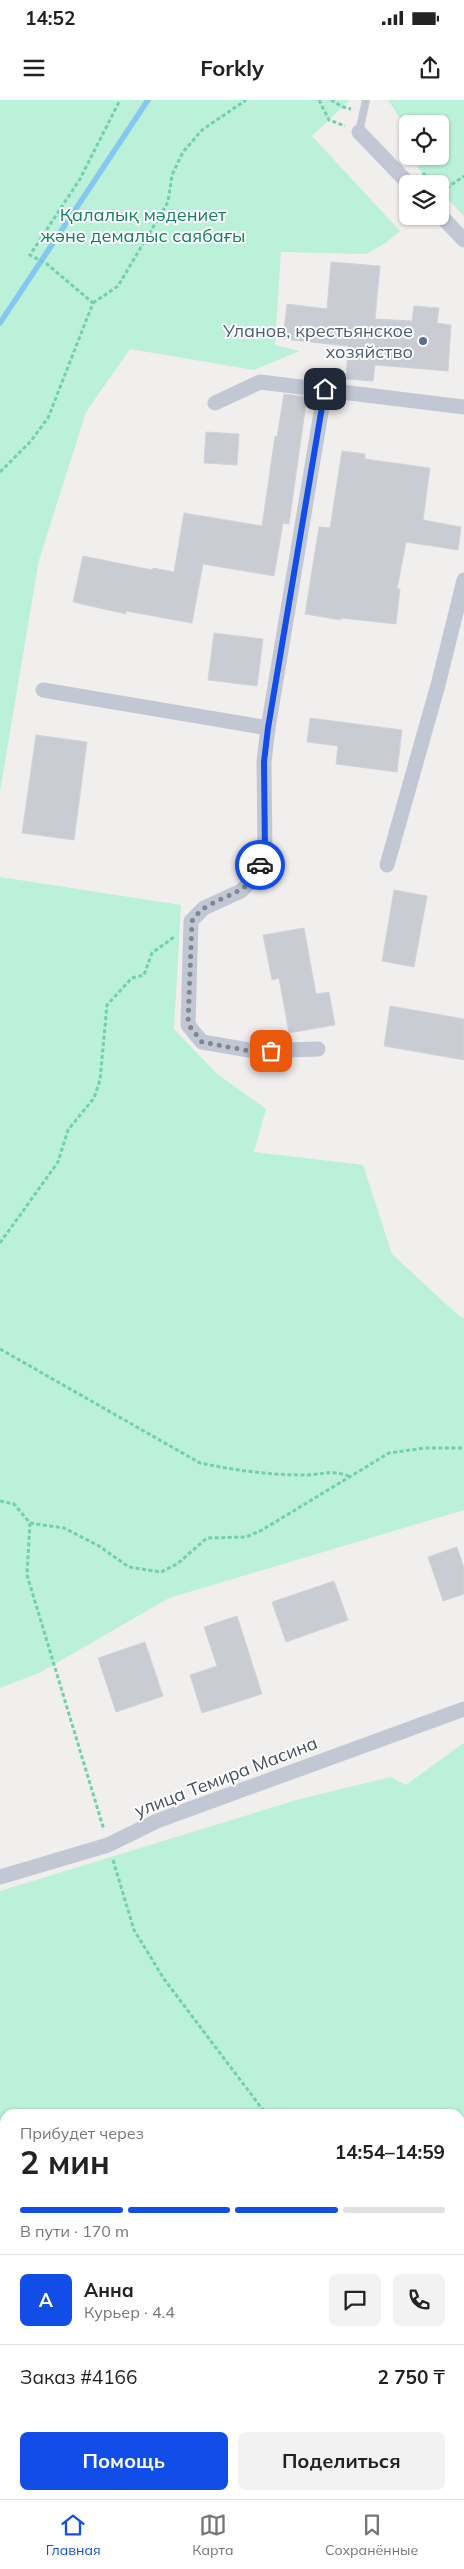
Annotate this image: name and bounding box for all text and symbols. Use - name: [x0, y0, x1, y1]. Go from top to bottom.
- text: 14:52: [25, 6, 75, 30]
- icon: menu: [20, 54, 48, 82]
- text: Forkly: [200, 54, 264, 82]
- icon: share: [416, 54, 444, 82]
- map controls: [399, 115, 449, 225]
- button: locate: [399, 115, 449, 165]
- button: layers: [399, 175, 449, 225]
- park label: Қалалық мәдениет және демалыс саябағы: [41, 203, 245, 247]
- place label: Уланов, крестьянское хозяйство: [222, 319, 413, 363]
- marker: Уланов, крестьянское хозяйство: [417, 335, 429, 347]
- pin: [304, 368, 346, 410]
- icon: home: [311, 375, 339, 403]
- courier: [235, 840, 285, 890]
- icon: car: [246, 851, 274, 879]
- pin: [250, 1030, 292, 1072]
- icon: bag: [257, 1037, 285, 1065]
- street label: улица Темира Масина: [131, 1731, 321, 1822]
- text: Прибудет через: [20, 2123, 144, 2143]
- text: 14:54–14:59: [335, 2140, 445, 2164]
- text: 2 мин: [20, 2142, 110, 2182]
- text: В пути · 170 m: [20, 2221, 129, 2241]
- button: chat: [329, 2274, 381, 2326]
- button: phone: [393, 2274, 445, 2326]
- text: Анна: [84, 2278, 134, 2302]
- text: А: [39, 2288, 53, 2312]
- text: Курьер · 4.4: [84, 2302, 175, 2322]
- text: Заказ #4166: [20, 2365, 137, 2389]
- text: 2 750 ₸: [378, 2365, 445, 2389]
- button: Помощь: [20, 2432, 228, 2490]
- button: Поделиться: [238, 2432, 445, 2490]
- tab: Главная: [46, 2511, 101, 2559]
- tab: Карта: [192, 2511, 233, 2559]
- tab: Сохранённые: [325, 2511, 418, 2559]

